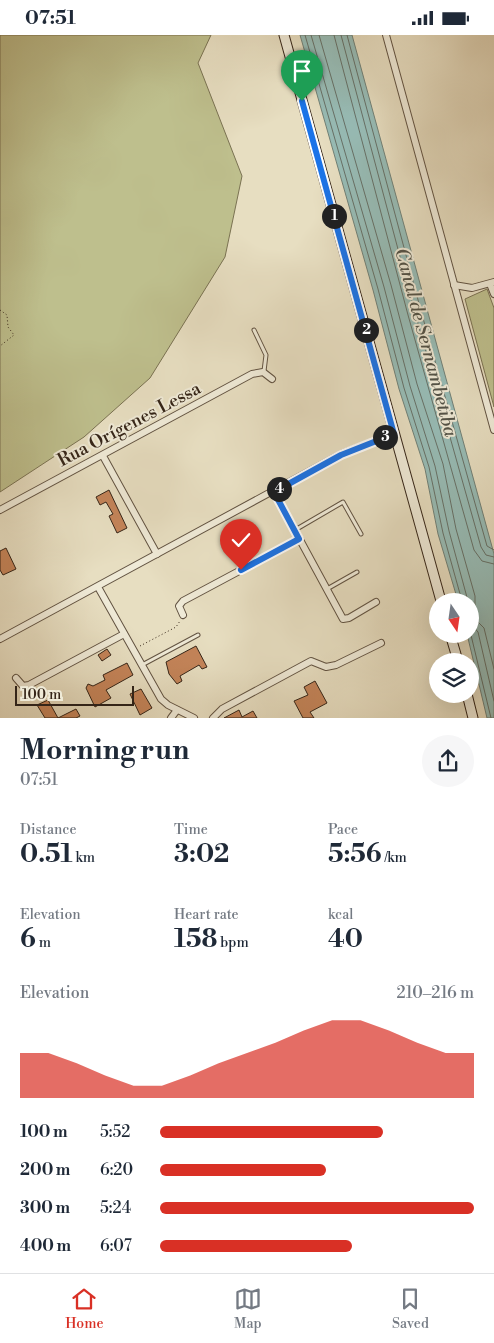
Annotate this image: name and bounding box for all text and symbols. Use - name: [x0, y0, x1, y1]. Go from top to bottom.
- text: 07:51: [25, 6, 76, 30]
- pin: [281, 50, 323, 101]
- icon: arrive: [288, 57, 316, 85]
- pin: 1: [322, 203, 346, 229]
- text: 1: [331, 207, 338, 225]
- water label: Canal de Sernambetiba: [389, 245, 463, 440]
- pin: 2: [354, 317, 378, 343]
- text: 2: [362, 321, 371, 339]
- street label: Rua Orígenes Lessa: [54, 377, 206, 472]
- pin: 3: [372, 425, 398, 449]
- text: 3: [381, 428, 390, 446]
- pin: 4: [266, 477, 292, 501]
- text: 4: [275, 480, 284, 498]
- pin: [220, 519, 262, 570]
- icon: check: [227, 526, 255, 554]
- north arrow: [429, 593, 479, 643]
- map controls: [429, 593, 479, 703]
- button: layers: [429, 653, 479, 703]
- scale bar: [15, 683, 134, 706]
- text: 100 m: [22, 686, 61, 704]
- text: Morning run: [20, 733, 189, 768]
- button: share: [422, 735, 474, 787]
- text: 07:51: [20, 770, 58, 790]
- text: Distance: [20, 821, 77, 839]
- text: Time: [174, 821, 208, 839]
- text: Pace: [328, 821, 358, 839]
- text: 0.51: [20, 839, 73, 870]
- text: 3:02: [174, 839, 229, 870]
- text: 5:56: [328, 839, 382, 870]
- text: km: [73, 849, 95, 867]
- text: /km: [382, 849, 407, 867]
- text: Elevation: [20, 906, 81, 924]
- text: Heart rate: [174, 906, 239, 924]
- text: kcal: [328, 906, 353, 924]
- text: 6: [20, 924, 36, 955]
- text: 158: [174, 924, 217, 955]
- text: 40: [328, 924, 363, 955]
- text: m: [36, 934, 51, 952]
- text: bpm: [217, 934, 249, 952]
- text: Elevation: [20, 983, 89, 1003]
- text: 210–216 m: [396, 983, 474, 1003]
- text: 100 m: [20, 1122, 68, 1142]
- text: 5:52: [100, 1122, 130, 1142]
- text: 200 m: [20, 1160, 70, 1180]
- text: 6:20: [100, 1160, 133, 1180]
- text: 300 m: [20, 1198, 70, 1218]
- text: 5:24: [100, 1198, 131, 1218]
- text: 400 m: [20, 1236, 71, 1256]
- text: 6:07: [100, 1236, 132, 1256]
- tab: Home: [65, 1285, 104, 1333]
- tab: Map: [234, 1285, 262, 1333]
- tab: Saved: [392, 1285, 429, 1333]

